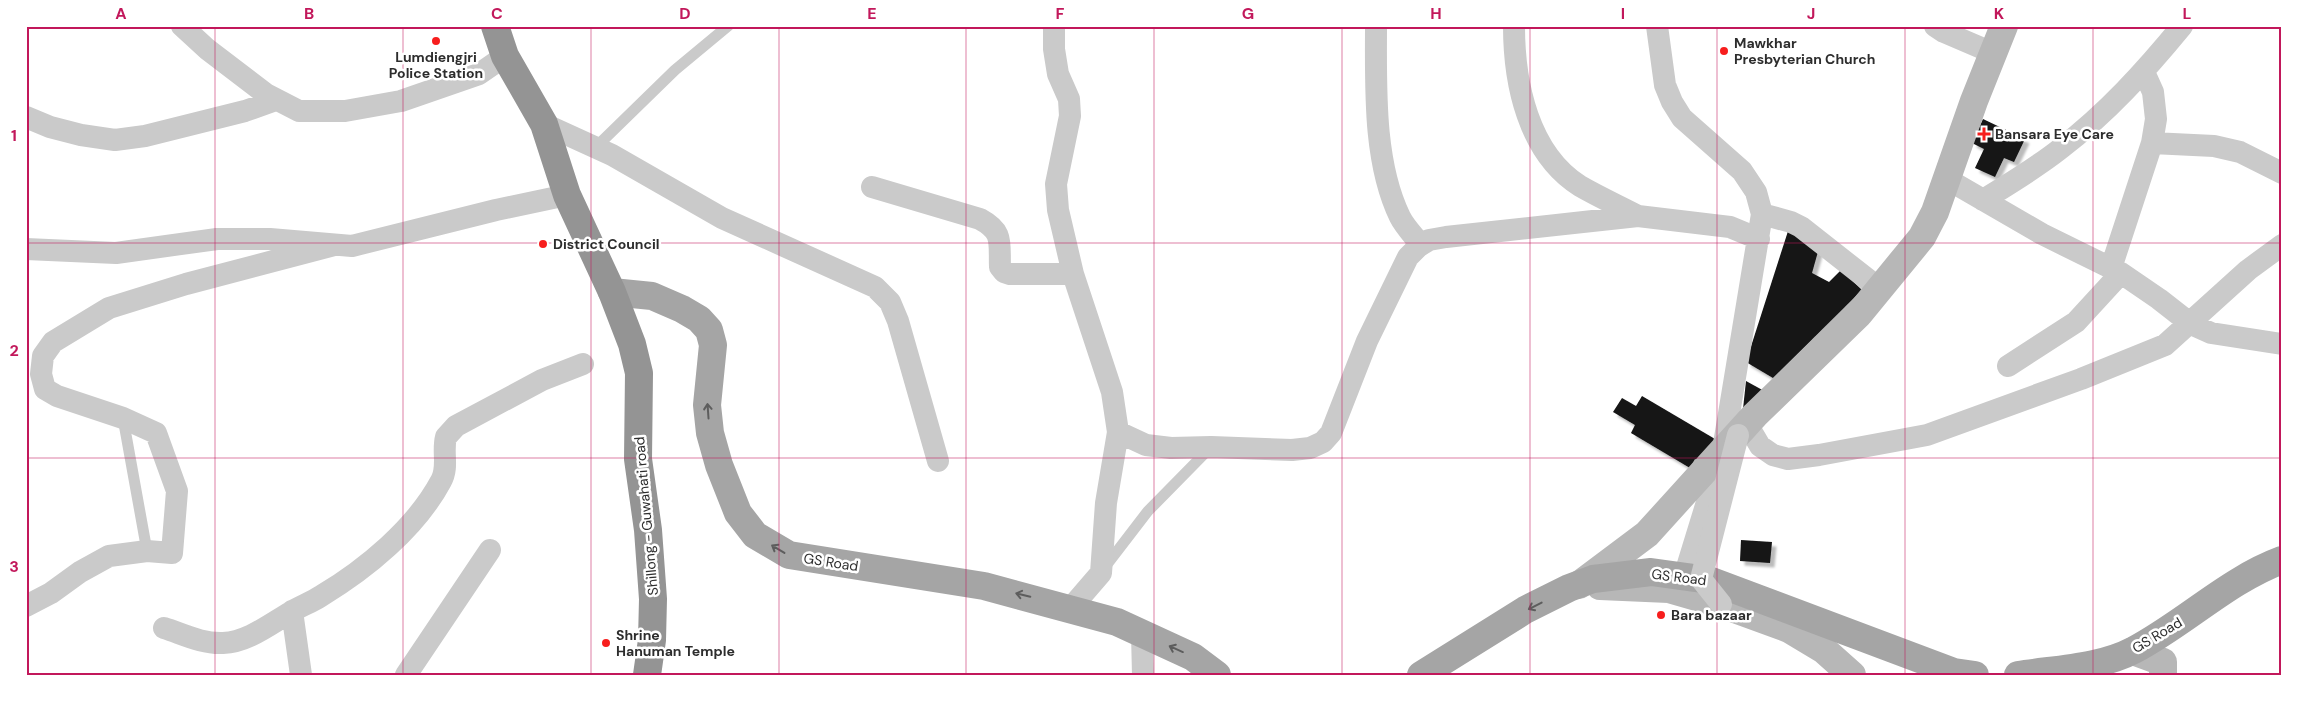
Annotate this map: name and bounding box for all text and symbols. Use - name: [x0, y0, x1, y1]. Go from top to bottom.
- text: A: [115, 3, 127, 24]
- text: B: [304, 3, 314, 24]
- text: C: [491, 3, 503, 24]
- text: D: [679, 3, 691, 24]
- text: E: [867, 3, 877, 24]
- text: F: [1056, 3, 1065, 24]
- text: G: [1242, 3, 1254, 24]
- text: H: [1430, 3, 1442, 24]
- text: I: [1621, 3, 1625, 24]
- text: J: [1807, 3, 1815, 24]
- text: K: [1994, 3, 2005, 24]
- text: L: [2183, 3, 2192, 24]
- place label: Mawkhar Presbyterian Church: [1734, 34, 1875, 68]
- marker: Lumdiengjri Police Station: [430, 35, 442, 47]
- marker: Mawkhar Presbyterian Church: [1718, 45, 1730, 57]
- place label: Lumdiengjri Police Station: [389, 48, 483, 82]
- text: 1: [11, 125, 17, 146]
- place label: Bansara Eye Care: [1995, 125, 2114, 143]
- marker: Bansara Eye Care: [1977, 127, 1991, 141]
- place label: District Council: [553, 235, 660, 253]
- marker: District Council: [537, 238, 549, 250]
- text: 2: [9, 340, 19, 361]
- one-way arrow: [703, 403, 713, 419]
- street label: Shillong - Guwahati road: [630, 436, 662, 596]
- one-way arrow: [772, 544, 786, 554]
- street label: GS Road: [802, 549, 860, 575]
- text: 3: [9, 556, 19, 577]
- street label: GS Road: [1651, 565, 1707, 589]
- one-way arrow: [1016, 590, 1032, 600]
- one-way arrow: [1527, 601, 1542, 611]
- place label: Bara bazaar: [1671, 606, 1752, 624]
- marker: Bara bazaar: [1655, 609, 1667, 621]
- street label: GS Road: [2129, 613, 2185, 657]
- place label: Shrine Hanuman Temple: [616, 626, 735, 660]
- marker: Shrine Hanuman Temple: [600, 637, 612, 649]
- one-way arrow: [1169, 644, 1184, 654]

